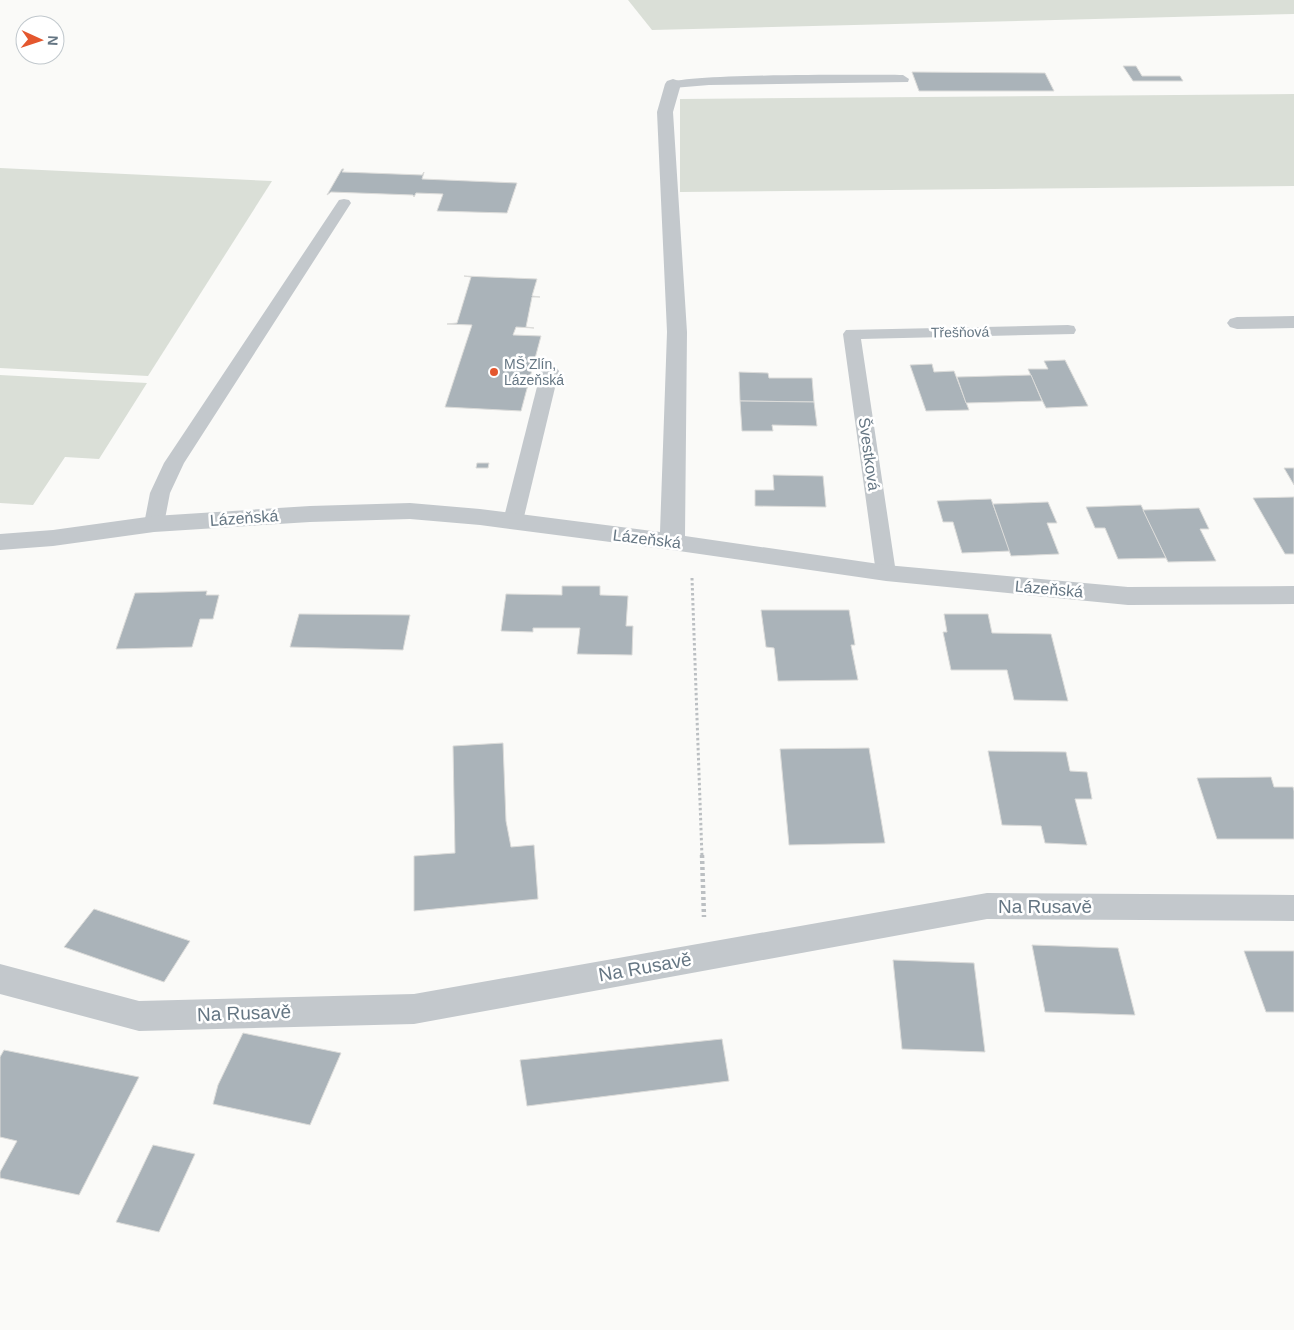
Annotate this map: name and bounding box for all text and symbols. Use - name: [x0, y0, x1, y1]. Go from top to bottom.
- north arrow: [15, 15, 65, 65]
- text: N: [45, 35, 61, 46]
- street label: Třešňová: [931, 323, 990, 341]
- place label: MŠ Zlín, Lázeňská: [504, 356, 564, 388]
- marker: MŠ Zlín, Lázeňská: [488, 366, 500, 378]
- street label: Švestková: [855, 416, 884, 492]
- street label: Lázeňská: [209, 507, 279, 529]
- street label: Lázeňská: [612, 526, 682, 552]
- street label: Lázeňská: [1014, 578, 1084, 600]
- street label: Na Rusavě: [998, 896, 1092, 917]
- street label: Na Rusavě: [597, 948, 693, 986]
- street label: Na Rusavě: [197, 1001, 291, 1025]

